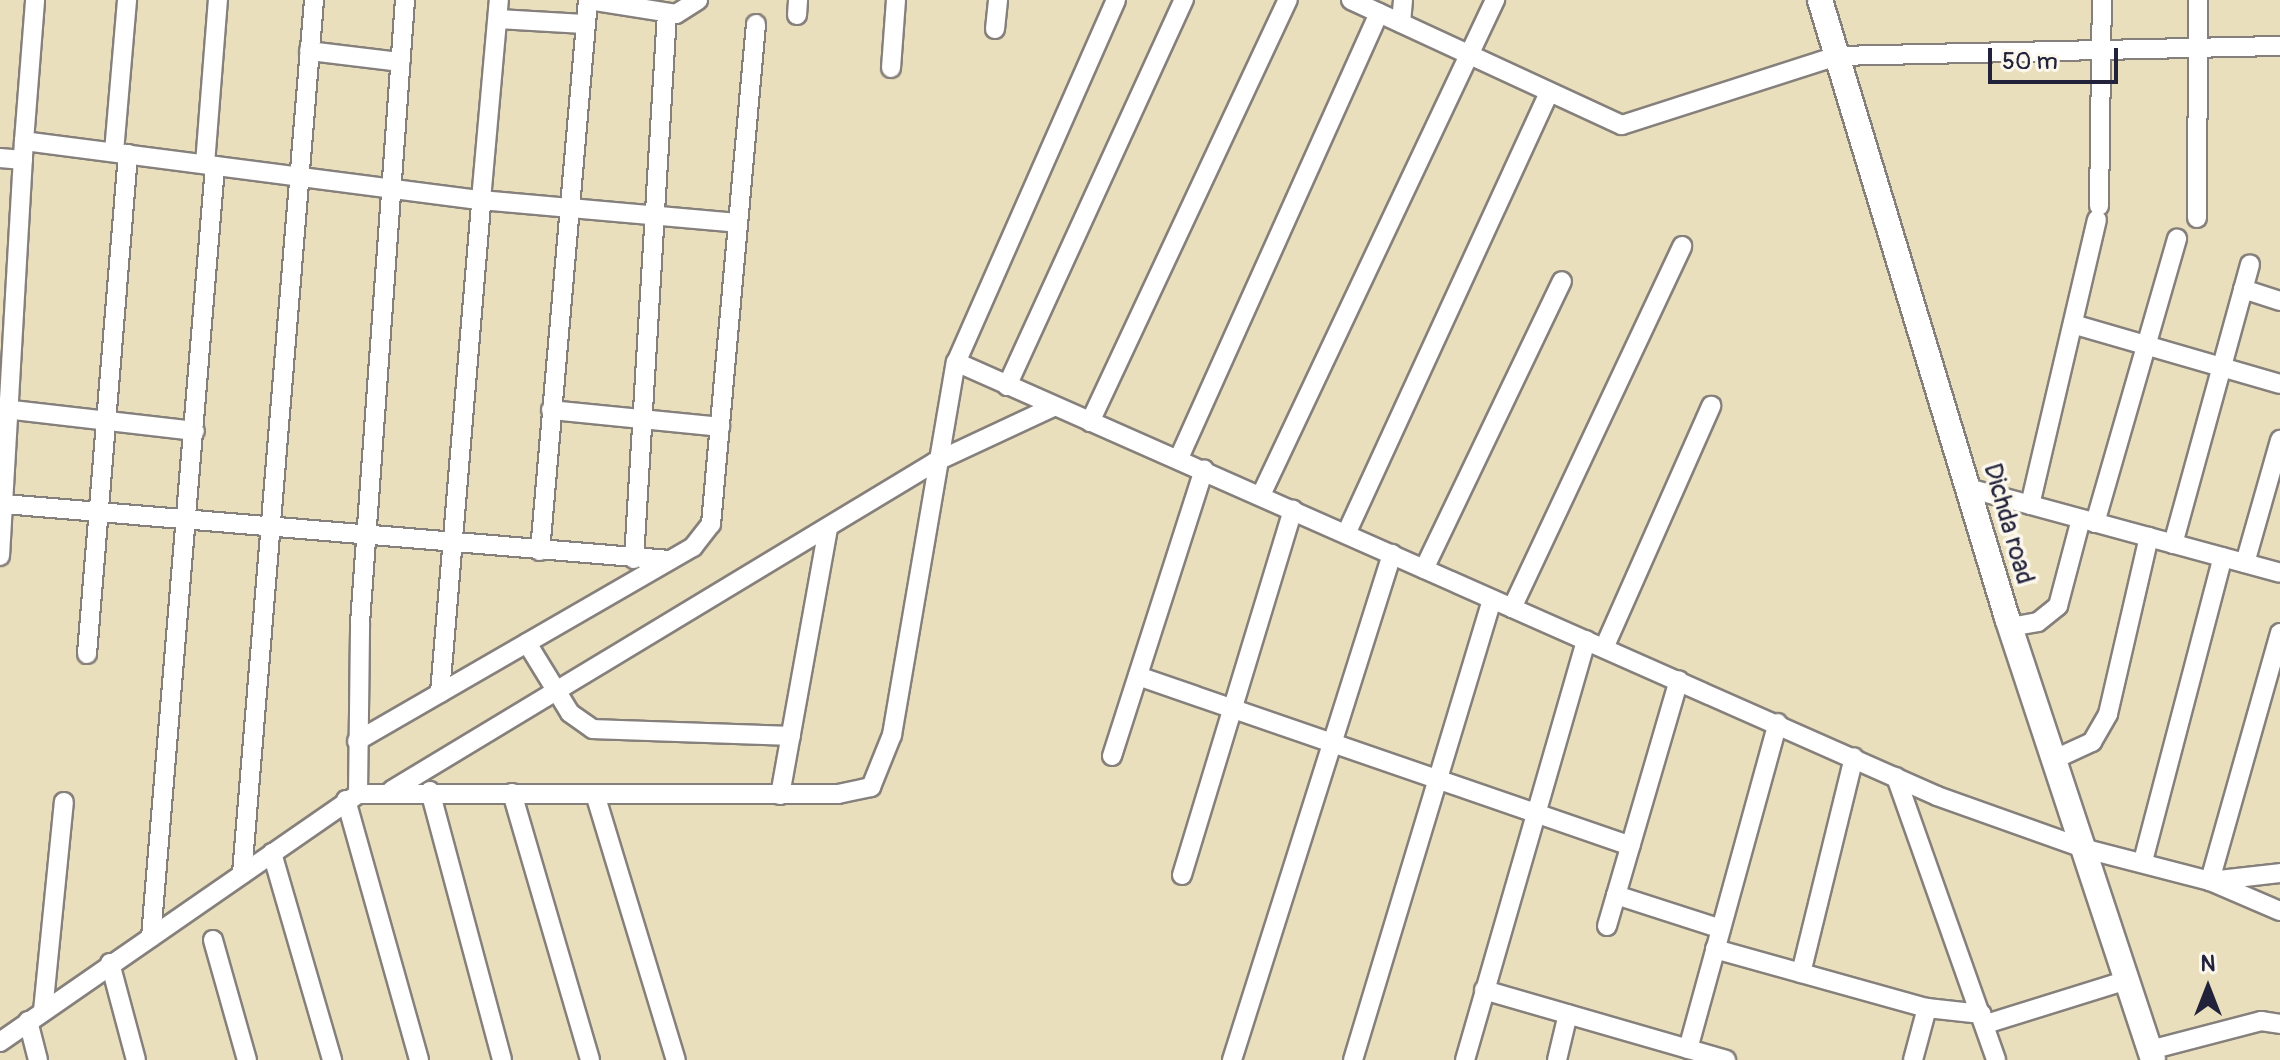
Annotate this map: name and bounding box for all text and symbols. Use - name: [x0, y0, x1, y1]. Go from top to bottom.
- scale bar: [1992, 32, 2122, 82]
- text: 50 m: [2002, 47, 2058, 76]
- street label: Dichda road: [1976, 460, 2040, 588]
- north arrow: [2168, 948, 2248, 1028]
- text: N: [2201, 950, 2215, 978]

